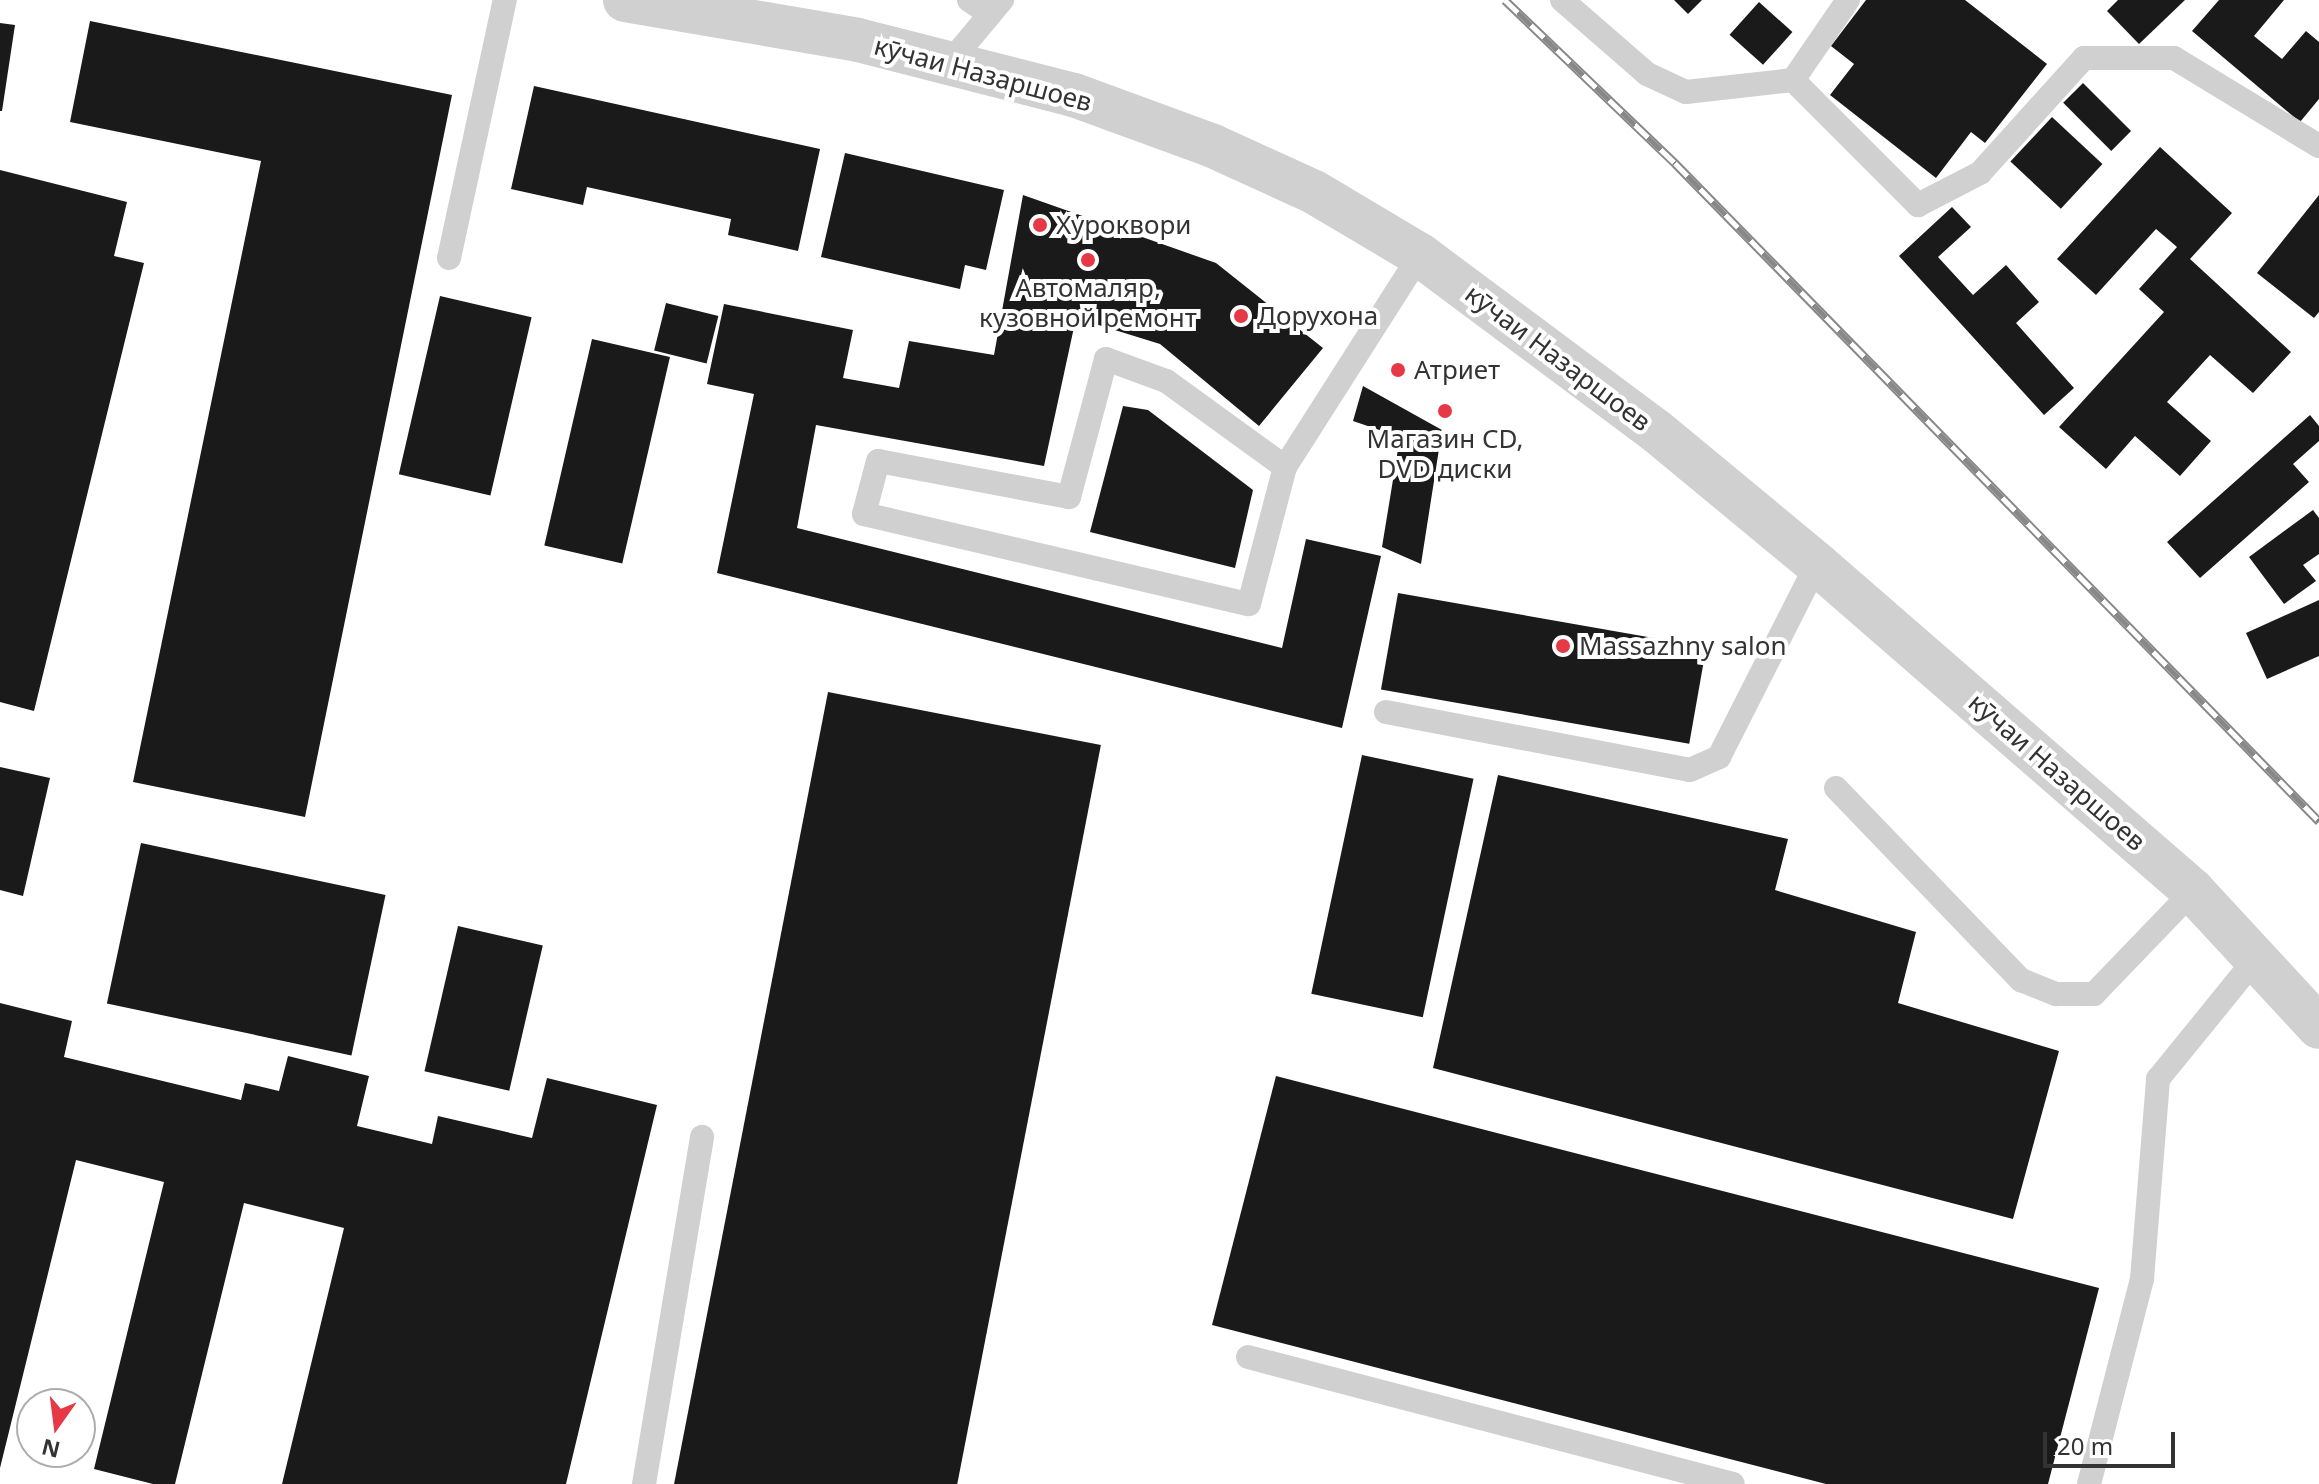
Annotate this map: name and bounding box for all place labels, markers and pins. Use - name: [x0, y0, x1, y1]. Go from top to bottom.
- place label: Хуроквори: [1056, 209, 1191, 241]
- marker: Хуроквори: [1031, 216, 1049, 234]
- marker: Автомаляр, кузовной ремонт: [1079, 251, 1097, 269]
- place label: Автомаляр, кузовной ремонт: [979, 272, 1197, 334]
- place label: Дорухона: [1257, 300, 1378, 332]
- marker: Дорухона: [1232, 307, 1250, 325]
- place label: Атриет: [1414, 354, 1500, 386]
- marker: Атриет: [1389, 361, 1407, 379]
- marker: Магазин CD, DVD диски: [1436, 402, 1454, 420]
- place label: Магазин CD, DVD диски: [1367, 423, 1523, 484]
- place label: Massazhny salon: [1579, 630, 1787, 662]
- marker: Massazhny salon: [1554, 637, 1572, 655]

